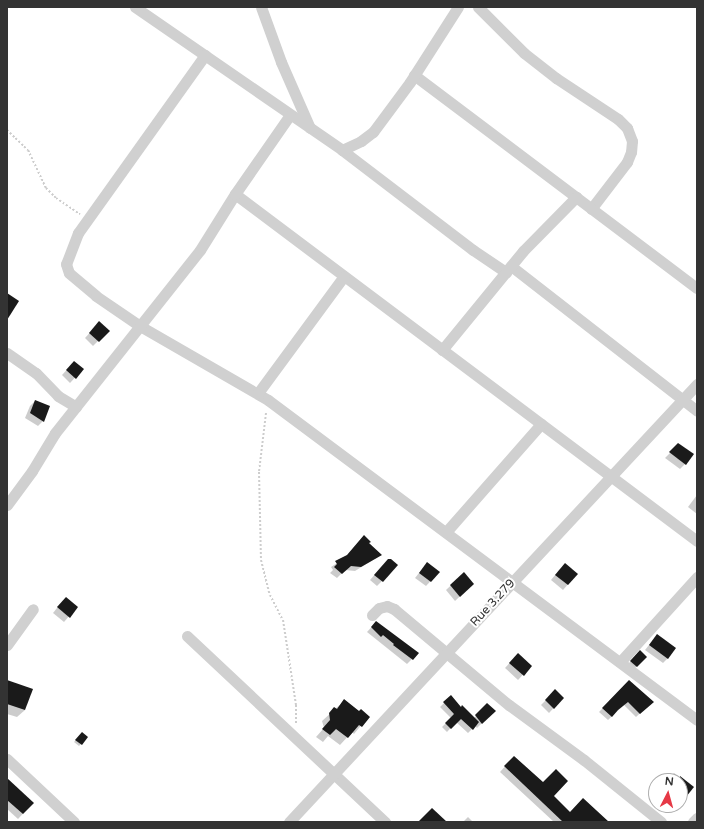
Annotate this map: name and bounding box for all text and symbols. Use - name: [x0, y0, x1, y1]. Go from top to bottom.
- street label: Rue 3.279: [468, 577, 518, 629]
- north arrow: [648, 773, 688, 813]
- text: N: [664, 775, 674, 788]

